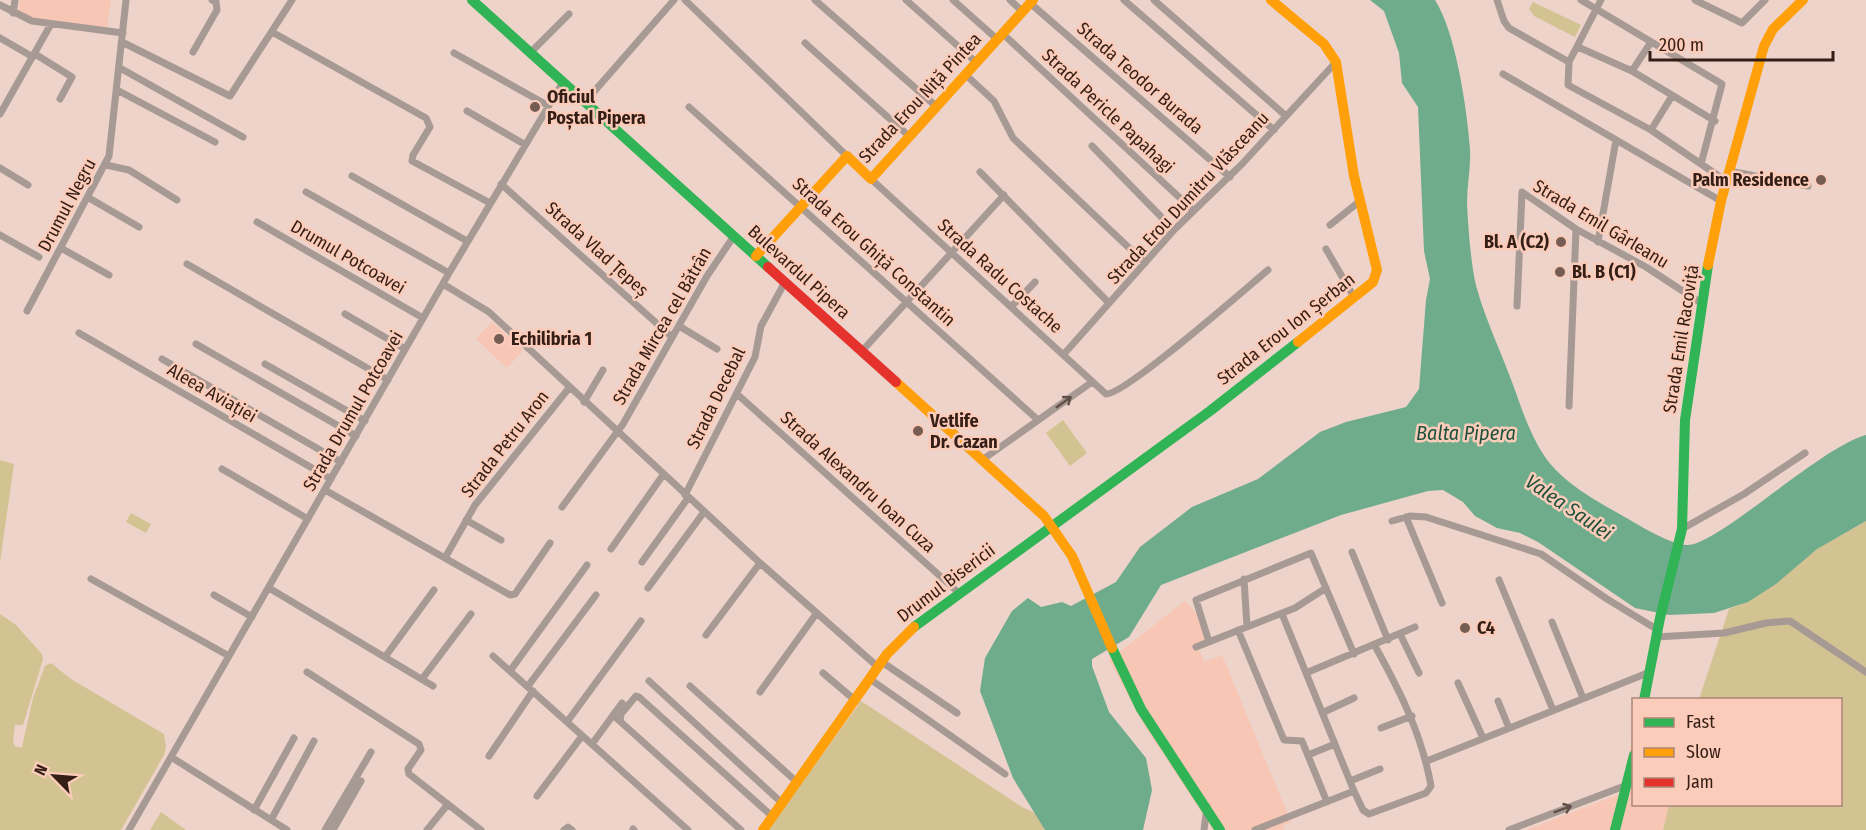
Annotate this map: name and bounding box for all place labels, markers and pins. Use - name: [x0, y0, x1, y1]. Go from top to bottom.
- place label: Oficiul Poștal Pipera: [547, 86, 646, 130]
- marker: Oficiul Poștal Pipera: [528, 100, 542, 114]
- place label: Palm Residence: [1692, 169, 1809, 191]
- marker: Palm Residence: [1814, 173, 1828, 187]
- place label: Bl. A (C2): [1484, 231, 1550, 253]
- marker: Bl. A (C2): [1554, 235, 1568, 249]
- place label: Bl. B (C1): [1572, 261, 1636, 283]
- marker: Bl. B (C1): [1553, 265, 1567, 279]
- place label: Echilibria 1: [511, 328, 592, 350]
- marker: Echilibria 1: [492, 332, 506, 346]
- place label: Vetlife Dr. Cazan: [929, 410, 998, 453]
- marker: Vetlife Dr. Cazan: [911, 424, 925, 438]
- place label: C4: [1477, 617, 1495, 639]
- marker: C4: [1458, 621, 1472, 635]

